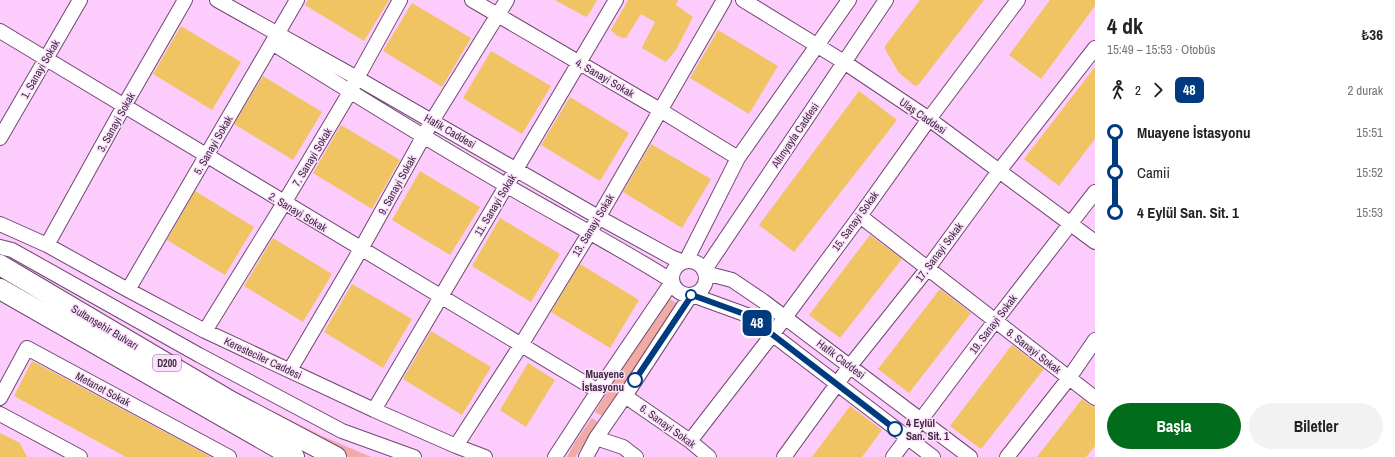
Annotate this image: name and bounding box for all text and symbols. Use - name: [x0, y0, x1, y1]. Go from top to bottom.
- text: 4 dk: [1107, 11, 1143, 41]
- text: ₺36: [1362, 24, 1383, 45]
- street label: 1. Sanayi Sokak: [18, 37, 63, 101]
- text: 15:49 – 15:53 · Otobüs: [1107, 41, 1215, 58]
- street label: 4. Sanayi Sokak: [573, 56, 637, 101]
- icon: walk: [1107, 79, 1129, 101]
- icon: forward: [1147, 79, 1169, 101]
- text: 48: [1183, 81, 1196, 99]
- text: 2: [1135, 82, 1141, 99]
- text: 2 durak: [1347, 82, 1383, 99]
- street label: 3. Sanayi Sokak: [94, 89, 138, 154]
- street label: Ulaş Caddesi: [897, 95, 949, 137]
- street label: Altınyayla Caddesi: [768, 100, 822, 171]
- street label: Hafik Caddesi: [422, 111, 478, 151]
- street label: 5. Sanayi Sokak: [191, 113, 236, 177]
- text: Muayene İstasyonu: [1137, 122, 1250, 143]
- text: 15:51: [1356, 124, 1383, 141]
- street label: 7. Sanayi Sokak: [289, 125, 335, 189]
- street label: 9. Sanayi Sokak: [375, 152, 419, 217]
- text: Camii: [1137, 162, 1170, 183]
- text: 15:52: [1356, 164, 1383, 181]
- street label: 11. Sanayi Sokak: [471, 171, 519, 239]
- street label: 15. Sanayi Sokak: [829, 188, 882, 254]
- street label: 2. Sanayi Sokak: [266, 189, 330, 235]
- street label: 13. Sanayi Sokak: [569, 191, 617, 259]
- text: 4 Eylül San. Sit. 1: [1137, 202, 1239, 223]
- text: 15:53: [1356, 204, 1383, 221]
- street label: 17. Sanayi Sokak: [912, 219, 966, 284]
- unlabelled marker: [685, 289, 697, 301]
- street label: 19. Sanayi Sokak: [966, 291, 1020, 356]
- street label: Sultanşehir Bulvarı: [69, 301, 141, 353]
- line badge: 48: [739, 310, 775, 336]
- text: 48: [751, 314, 763, 332]
- street label: 8. Sanayi Sokak: [1004, 325, 1065, 377]
- street label: Keresteciler Caddesi: [222, 334, 304, 382]
- street label: Hafik Caddesi: [814, 336, 868, 382]
- road number: D200: [153, 355, 181, 371]
- place label: Muayene İstasyonu: [582, 367, 624, 394]
- street label: Metanet Sokak: [73, 369, 133, 410]
- marker: Muayene İstasyonu: [627, 372, 643, 388]
- street label: 6. Sanayi Sokak: [637, 401, 699, 451]
- button: Başla: [1107, 403, 1241, 449]
- button: Biletler: [1249, 403, 1383, 449]
- place label: 4 Eylül San. Sit. 1: [906, 416, 949, 443]
- marker: 4 Eylül San. Sit. 1: [887, 421, 903, 437]

